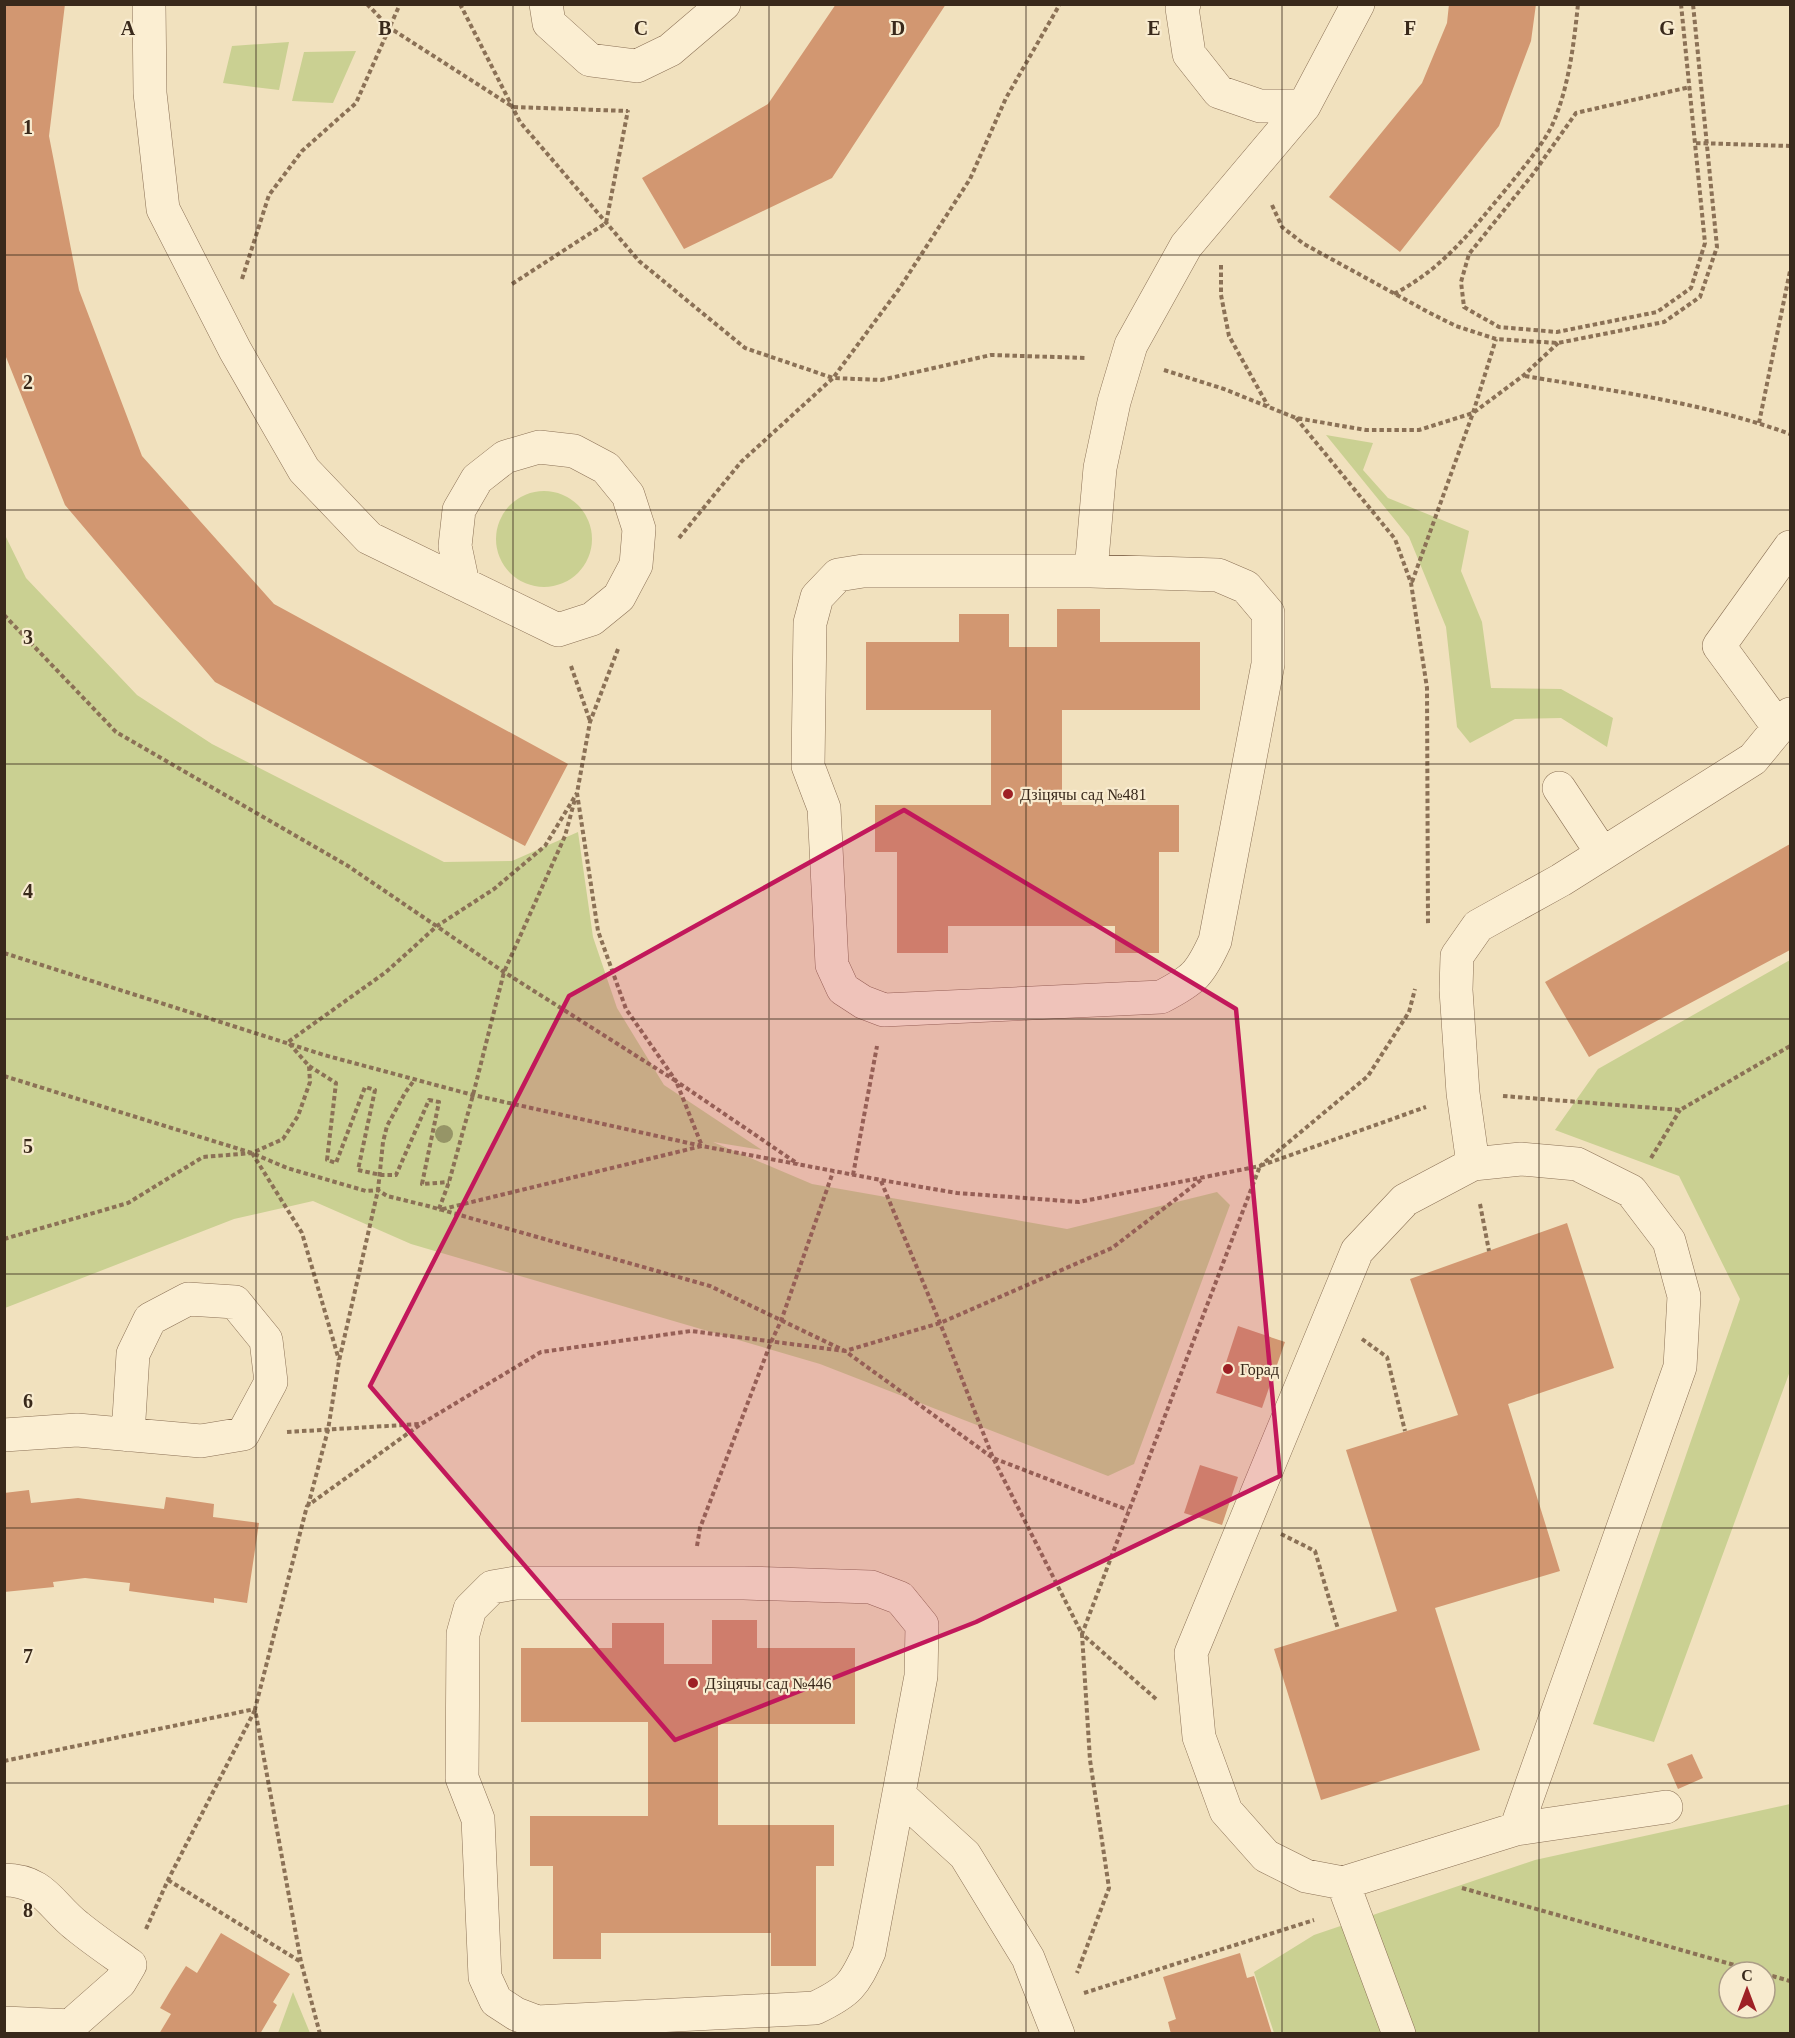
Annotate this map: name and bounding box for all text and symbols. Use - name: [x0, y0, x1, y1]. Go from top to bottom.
- text: A: [121, 17, 136, 39]
- text: B: [378, 17, 392, 39]
- text: C: [634, 17, 648, 39]
- text: D: [891, 17, 905, 39]
- text: E: [1147, 17, 1161, 39]
- text: F: [1404, 17, 1416, 39]
- text: G: [1659, 17, 1675, 39]
- text: 1: [23, 116, 33, 138]
- text: 2: [23, 371, 33, 393]
- text: 3: [23, 626, 33, 648]
- place label: Дзіцячы сад №481: [1020, 786, 1147, 804]
- marker: Дзіцячы сад №481: [1001, 787, 1015, 801]
- text: 4: [23, 880, 33, 902]
- text: 5: [23, 1135, 33, 1157]
- place label: Горад: [1240, 1361, 1279, 1379]
- marker: Горад: [1221, 1362, 1235, 1376]
- text: 6: [23, 1390, 33, 1412]
- text: 7: [23, 1645, 33, 1667]
- place label: Дзіцячы сад №446: [705, 1675, 832, 1693]
- marker: Дзіцячы сад №446: [686, 1676, 700, 1690]
- text: 8: [23, 1899, 33, 1921]
- north arrow: [1717, 1960, 1777, 2020]
- text: С: [1741, 1967, 1753, 1984]

